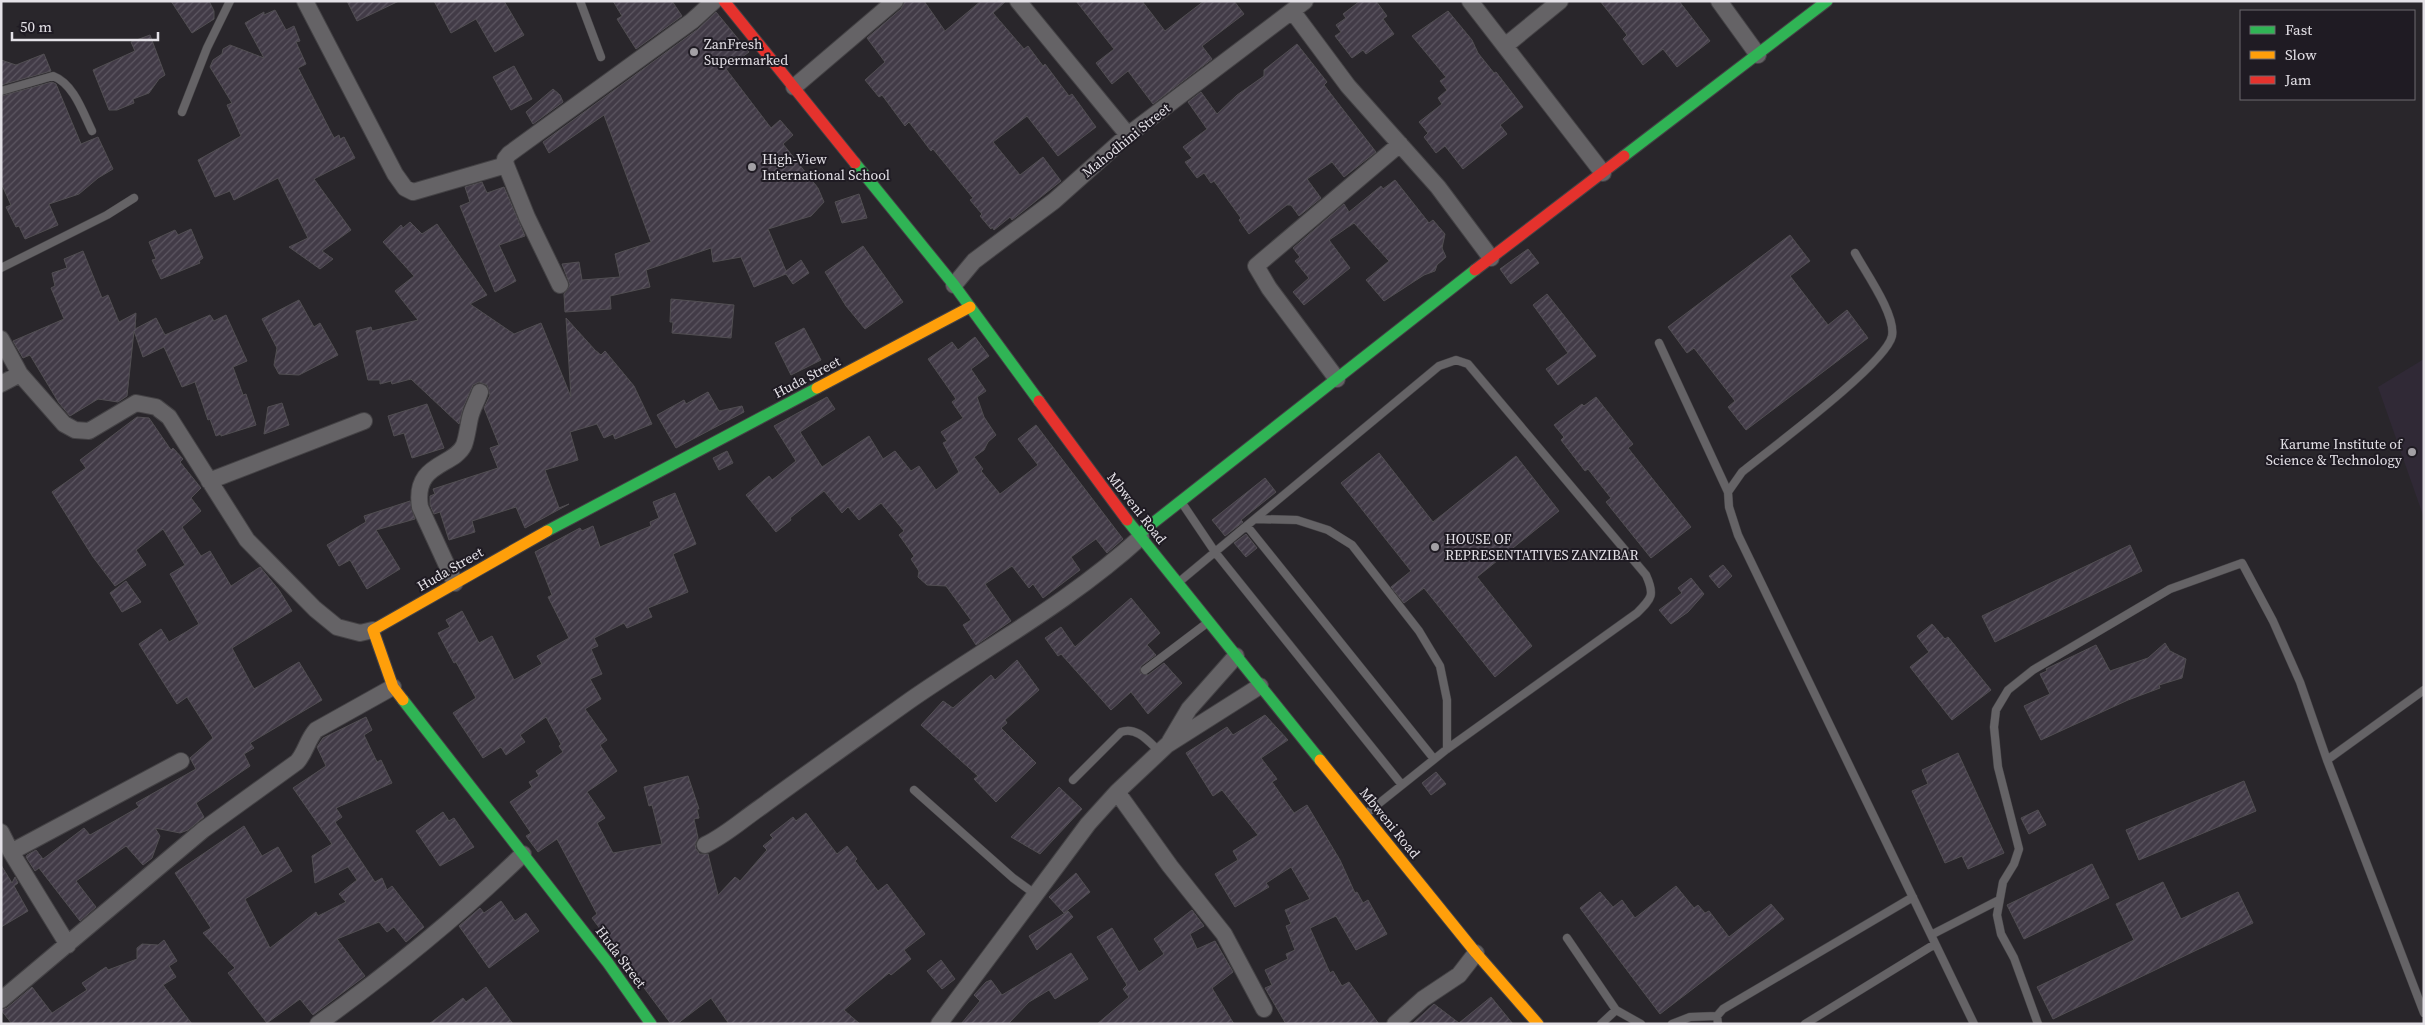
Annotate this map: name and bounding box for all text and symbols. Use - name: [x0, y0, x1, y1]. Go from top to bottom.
- scale bar: [12, 10, 159, 42]
- legend: [2240, 10, 2415, 100]
- text: 50 m: [20, 16, 52, 37]
- text: Fast: [2285, 19, 2312, 40]
- place label: ZanFresh Supermarked: [704, 34, 788, 70]
- text: Slow: [2285, 44, 2317, 65]
- marker: ZanFresh Supermarked: [688, 46, 700, 58]
- text: Jam: [2284, 69, 2312, 90]
- street label: Mahodhini Street: [1078, 98, 1175, 182]
- place label: High-View International School: [762, 149, 890, 185]
- marker: High-View International School: [746, 161, 758, 173]
- street label: Huda Street: [770, 351, 844, 403]
- place label: Karume Institute of Science & Technology: [2266, 434, 2403, 470]
- marker: Karume Institute of Science & Technology: [2406, 446, 2418, 458]
- street label: Mbweni Road: [1103, 468, 1171, 548]
- place label: HOUSE OF REPRESENTATIVES ZANZIBAR: [1445, 529, 1639, 565]
- marker: HOUSE OF REPRESENTATIVES ZANZIBAR: [1429, 541, 1441, 553]
- street label: Huda Street: [413, 542, 487, 596]
- street label: Mbweni Road: [1355, 783, 1425, 863]
- street label: Huda Street: [591, 922, 651, 993]

